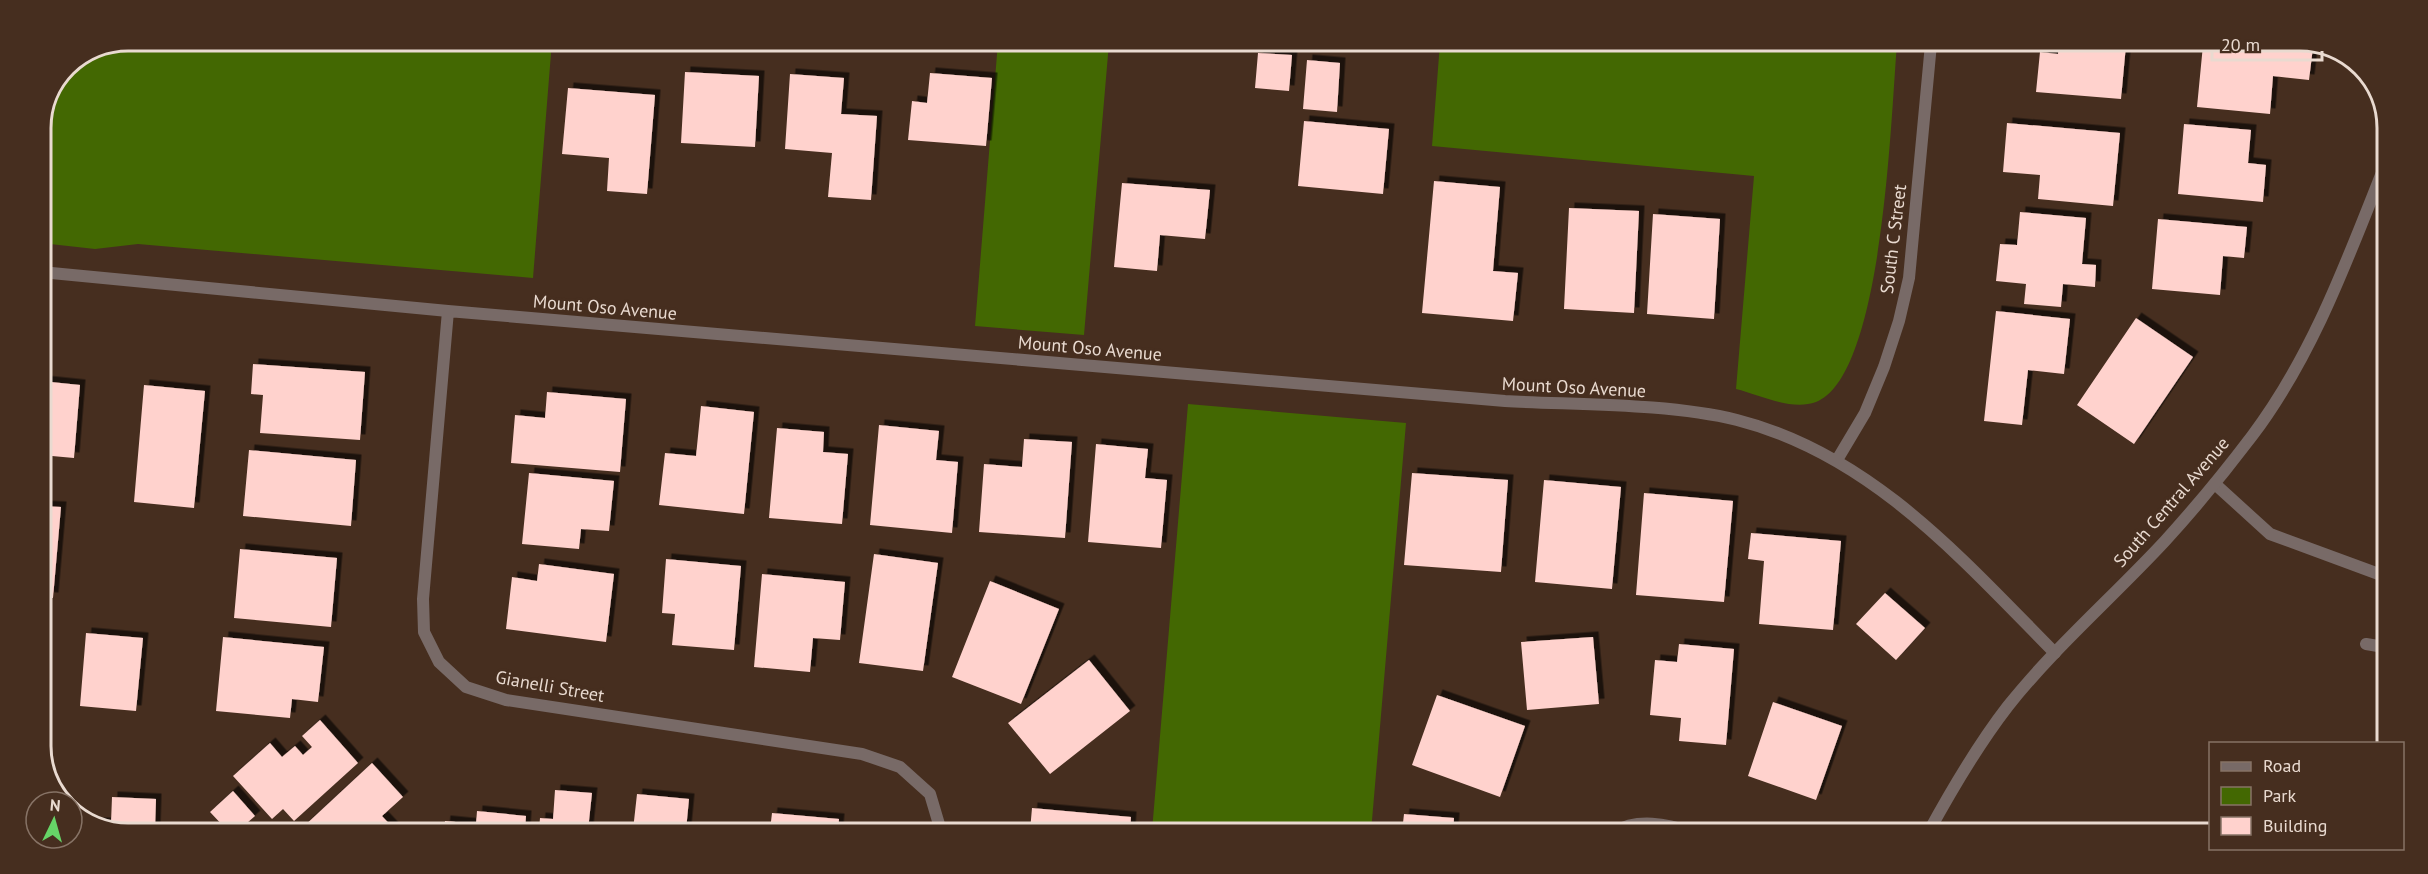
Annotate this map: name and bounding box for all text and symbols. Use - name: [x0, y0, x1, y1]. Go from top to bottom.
- scale bar: [2212, 24, 2322, 62]
- text: 20 m: [2221, 33, 2260, 56]
- street label: South C Street: [1875, 183, 1911, 295]
- street label: Mount Oso Avenue: [532, 289, 678, 325]
- street label: Mount Oso Avenue: [1017, 330, 1163, 366]
- street label: Mount Oso Avenue: [1501, 372, 1647, 402]
- street label: South Central Avenue: [2108, 432, 2234, 572]
- street label: Gianelli Street: [494, 665, 606, 707]
- legend: [2209, 742, 2404, 850]
- text: Road: [2263, 754, 2301, 777]
- text: Park: [2263, 784, 2296, 807]
- north arrow: [24, 790, 84, 850]
- text: N: [49, 795, 61, 815]
- text: Building: [2263, 814, 2327, 837]

